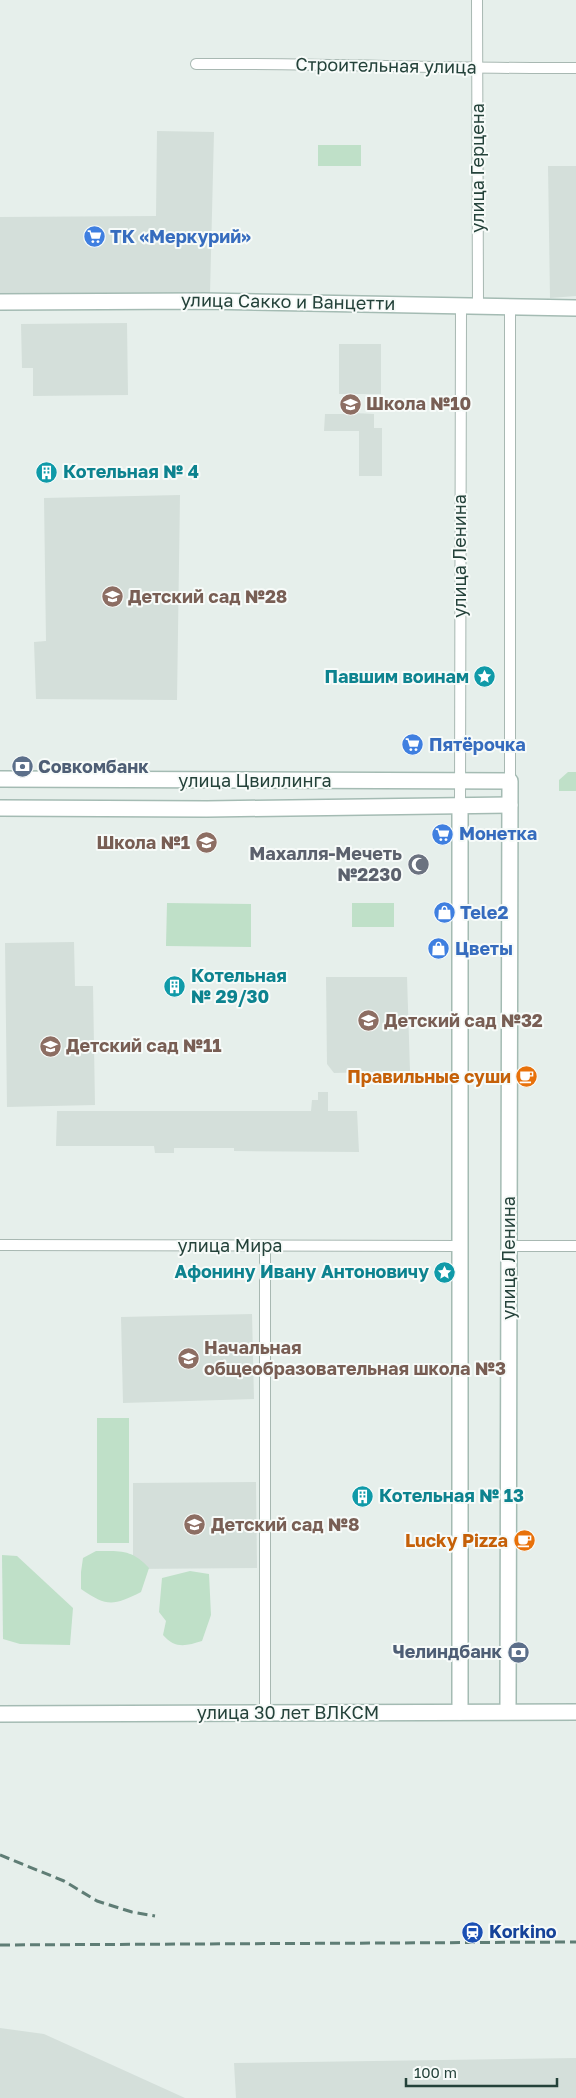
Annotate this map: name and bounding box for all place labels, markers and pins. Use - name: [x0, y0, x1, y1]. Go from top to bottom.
- supermarket icon: ТК «Меркурий»: [82, 225, 106, 249]
- place label: ТК «Меркурий»: [110, 225, 251, 247]
- school or university icon: Школа №10: [338, 392, 362, 416]
- place label: Школа №10: [366, 392, 471, 414]
- building icon: Котельная № 4: [35, 460, 59, 484]
- place label: Котельная № 4: [63, 460, 199, 482]
- school or university icon: Детский сад №28: [100, 585, 124, 609]
- place label: Детский сад №28: [128, 585, 287, 607]
- place label: Павшим воинам: [324, 665, 469, 687]
- place icon: Павшим воинам: [473, 665, 497, 689]
- supermarket icon: Пятёрочка: [401, 733, 425, 757]
- place label: Пятёрочка: [429, 733, 526, 755]
- bank icon: Совкомбанк: [10, 755, 34, 779]
- place label: Совкомбанк: [38, 755, 149, 777]
- supermarket icon: Монетка: [431, 822, 455, 846]
- place label: Монетка: [459, 822, 537, 844]
- place label: Школа №1: [96, 831, 190, 853]
- school or university icon: Школа №1: [194, 831, 218, 855]
- place label: Махалля-Мечеть №2230: [249, 842, 402, 885]
- mosque icon: Махалля-Мечеть №2230: [406, 852, 430, 876]
- shop icon: Tele2: [432, 901, 456, 925]
- place label: Tele2: [460, 901, 508, 923]
- shop icon: Цветы: [427, 937, 451, 961]
- place label: Цветы: [455, 937, 513, 959]
- place label: Котельная № 29/30: [191, 964, 287, 1007]
- building icon: Котельная № 29/30: [163, 974, 187, 998]
- school or university icon: Детский сад №32: [356, 1009, 380, 1033]
- place label: Детский сад №32: [384, 1009, 543, 1031]
- school or university icon: Детский сад №11: [38, 1034, 62, 1058]
- place label: Детский сад №11: [66, 1034, 221, 1056]
- place label: Правильные суши: [347, 1065, 511, 1087]
- cafe icon: Правильные суши: [515, 1065, 539, 1089]
- place label: Афонину Ивану Антоновичу: [175, 1260, 429, 1282]
- place icon: Афонину Ивану Антоновичу: [433, 1260, 457, 1284]
- place label: Начальная общеобразовательная школа №3: [204, 1336, 506, 1379]
- school or university icon: Начальная общеобразовательная школа №3: [176, 1346, 200, 1370]
- building icon: Котельная № 13: [351, 1484, 375, 1508]
- place label: Котельная № 13: [379, 1484, 524, 1506]
- school or university icon: Детский сад №8: [183, 1513, 207, 1537]
- place label: Детский сад №8: [211, 1513, 359, 1535]
- place label: Lucky Pizza: [405, 1529, 508, 1551]
- cafe icon: Lucky Pizza: [512, 1529, 536, 1553]
- place label: Челиндбанк: [393, 1640, 503, 1662]
- bank icon: Челиндбанк: [506, 1640, 530, 1664]
- station icon: Korkino: [461, 1920, 485, 1944]
- place label: Korkino: [489, 1920, 557, 1942]

